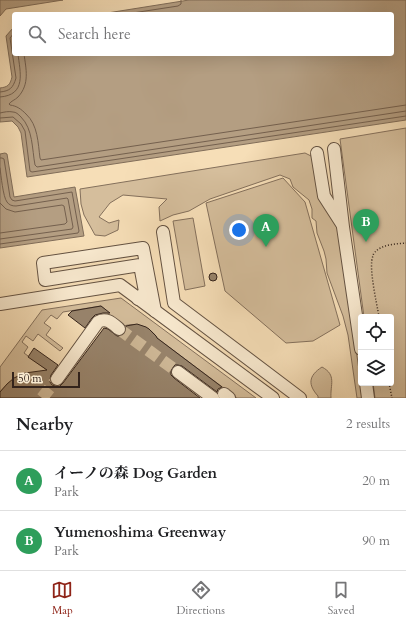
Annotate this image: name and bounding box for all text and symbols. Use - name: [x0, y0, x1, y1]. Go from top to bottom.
- search box: [12, 12, 394, 56]
- icon: search: [26, 23, 48, 45]
- text: Search here: [58, 24, 131, 44]
- pin: B: [353, 209, 379, 242]
- pin: A: [253, 214, 279, 247]
- your location: [229, 220, 249, 240]
- map controls: [358, 314, 394, 386]
- button: locate: [358, 314, 394, 350]
- button: layers: [358, 350, 394, 386]
- scale bar: [12, 370, 80, 389]
- text: 50 m: [18, 371, 42, 386]
- text: Nearby: [16, 413, 73, 436]
- text: 2 results: [346, 415, 390, 433]
- text: イーノの森 Dog Garden: [54, 463, 217, 483]
- text: A: [24, 472, 34, 490]
- text: 20 m: [362, 472, 390, 490]
- text: Park: [54, 483, 79, 501]
- text: Yumenoshima Greenway: [54, 522, 226, 542]
- text: B: [24, 532, 34, 550]
- text: 90 m: [362, 532, 390, 550]
- text: Park: [54, 542, 79, 560]
- tab: Map: [51, 579, 73, 618]
- tab: Directions: [176, 579, 225, 618]
- tab: Saved: [328, 579, 355, 618]

